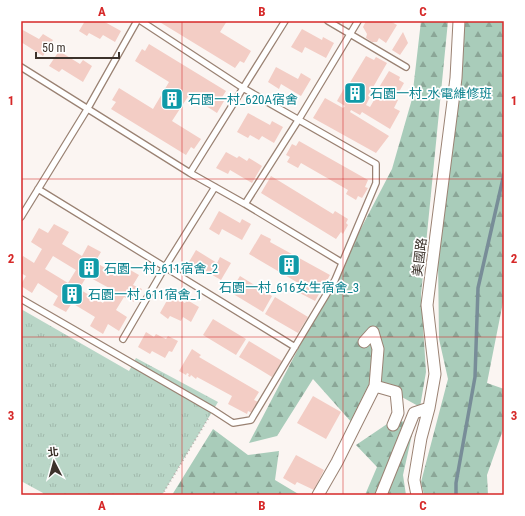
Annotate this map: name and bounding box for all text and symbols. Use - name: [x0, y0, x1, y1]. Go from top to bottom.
- text: A: [98, 4, 106, 19]
- text: B: [258, 4, 266, 19]
- text: C: [419, 4, 427, 19]
- scale bar: [36, 34, 119, 60]
- text: 50 m: [42, 41, 66, 55]
- building icon: 石園一村_水電維修班: [342, 80, 368, 106]
- building icon: 石園一村_620A宿舍: [159, 86, 185, 112]
- place label: 石園一村_水電維修班: [370, 86, 492, 101]
- place label: 石園一村_620A宿舍: [188, 92, 298, 107]
- text: 1: [8, 93, 14, 108]
- text: 1: [511, 93, 517, 108]
- street label: 美國路: [410, 237, 429, 277]
- text: 2: [8, 251, 15, 266]
- text: 2: [511, 251, 518, 266]
- building icon: 石園一村_616女生宿舍_3: [276, 252, 302, 278]
- building icon: 石園一村_611宿舍_2: [76, 255, 102, 281]
- place label: 石園一村_611宿舍_2: [104, 261, 218, 276]
- place label: 石園一村_616女生宿舍_3: [219, 280, 359, 295]
- building icon: 石園一村_611宿舍_1: [59, 281, 85, 307]
- place label: 石園一村_611宿舍_1: [88, 287, 202, 302]
- text: 3: [8, 408, 14, 423]
- text: 3: [511, 408, 517, 423]
- north arrow: [34, 442, 74, 482]
- text: 北: [47, 446, 59, 460]
- text: A: [98, 498, 106, 513]
- text: B: [258, 498, 266, 513]
- text: C: [419, 498, 427, 513]

